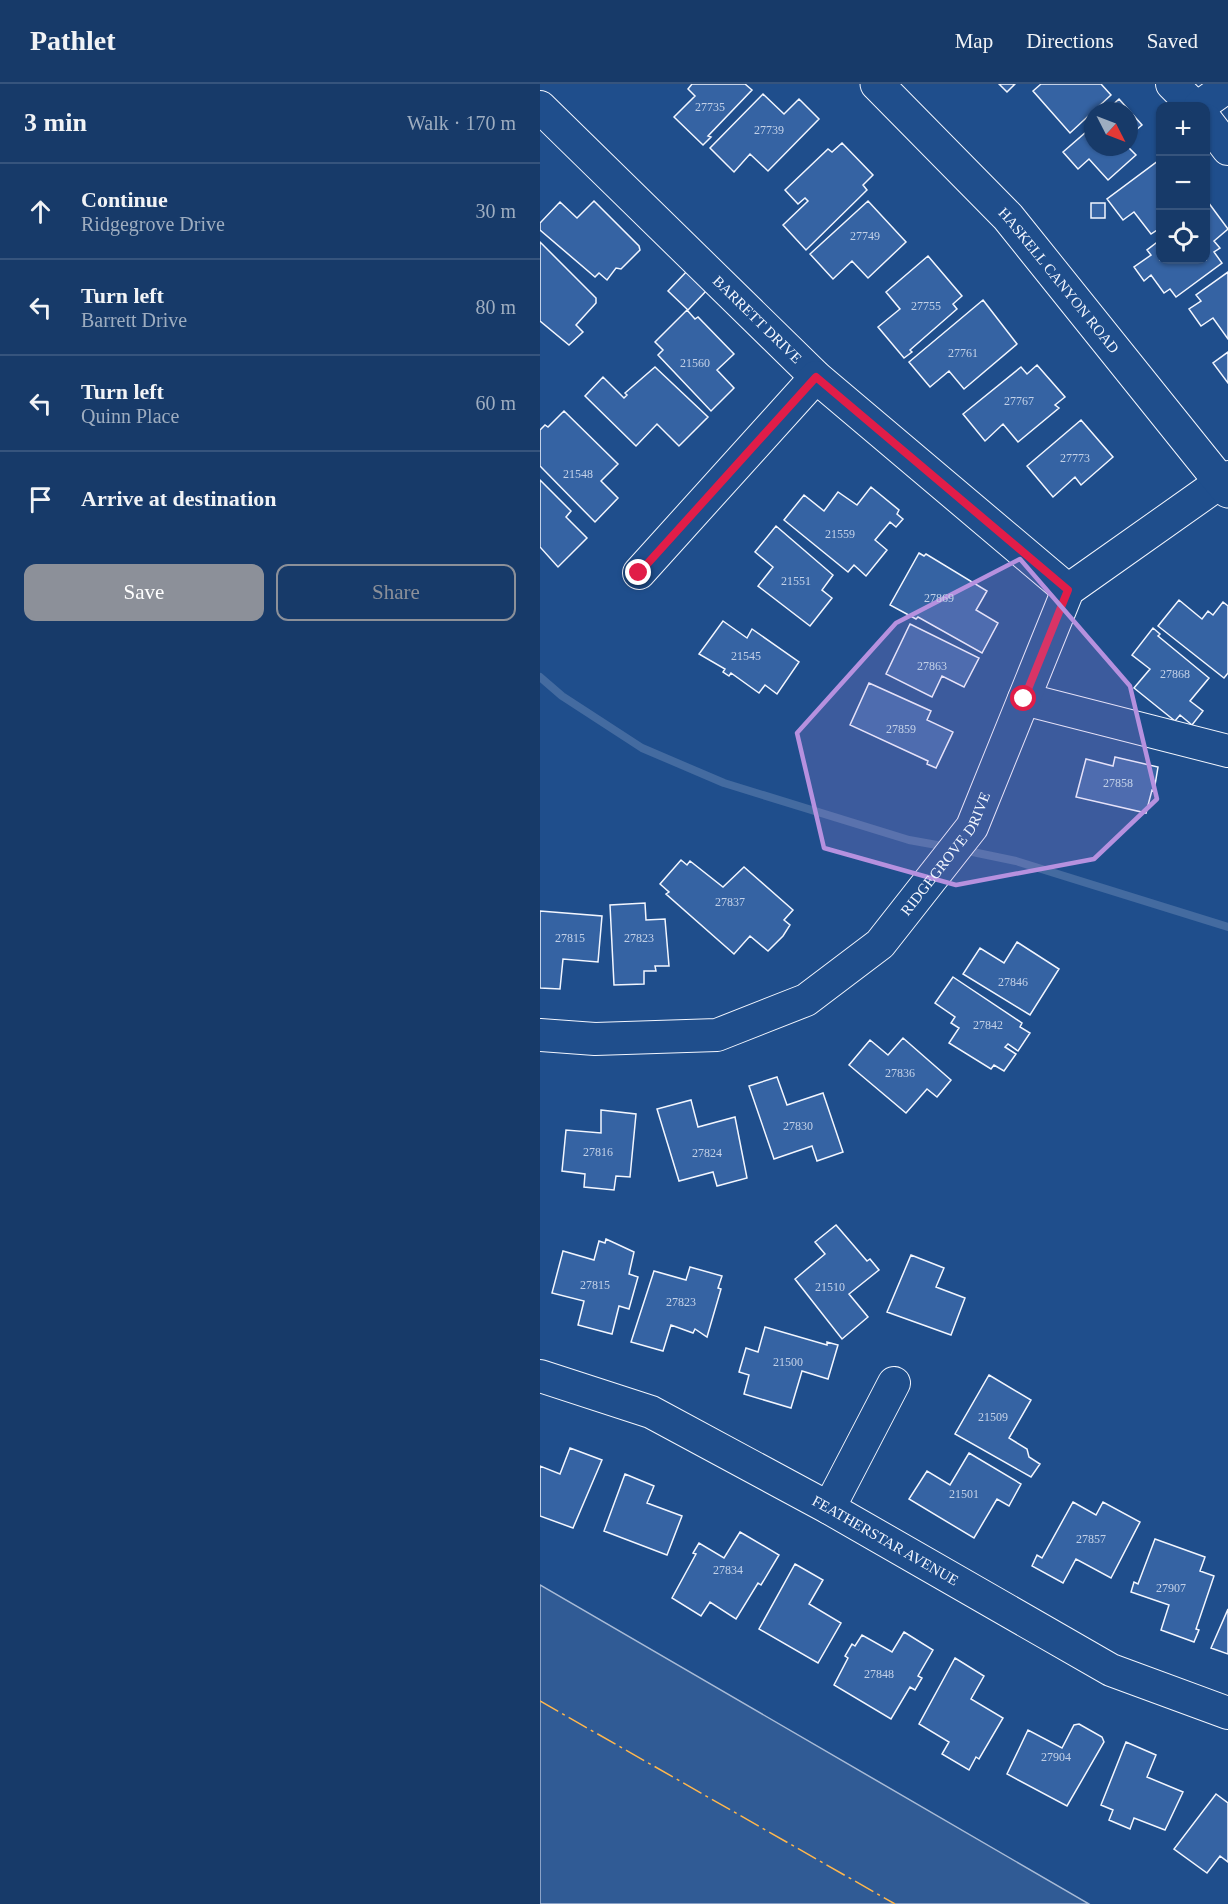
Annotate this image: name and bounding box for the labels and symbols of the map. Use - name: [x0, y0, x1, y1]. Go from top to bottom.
- house number: 27735: [695, 100, 725, 114]
- north arrow: [1084, 102, 1138, 156]
- house number: 27739: [754, 123, 784, 137]
- street label: HASKELL CANYON ROAD: [995, 204, 1122, 357]
- house number: 27749: [850, 229, 880, 243]
- street label: BARRETT DRIVE: [710, 273, 805, 366]
- house number: 27755: [911, 299, 941, 313]
- house number: 27761: [948, 346, 978, 360]
- house number: 21560: [680, 356, 710, 370]
- house number: 27767: [1004, 394, 1034, 408]
- house number: 27773: [1060, 451, 1090, 465]
- house number: 21548: [563, 467, 593, 481]
- house number: 21559: [825, 527, 855, 541]
- route end: [625, 559, 651, 585]
- house number: 21551: [781, 574, 811, 588]
- house number: 27869: [924, 591, 954, 605]
- house number: 21545: [731, 649, 761, 663]
- house number: 27863: [917, 659, 947, 673]
- house number: 27868: [1160, 667, 1190, 681]
- route start: [1010, 685, 1036, 711]
- house number: 27859: [886, 722, 916, 736]
- house number: 27858: [1103, 776, 1133, 790]
- street label: RIDGEGROVE DRIVE: [898, 790, 993, 918]
- house number: 27837: [715, 895, 745, 909]
- house number: 27815: [555, 931, 585, 945]
- house number: 27823: [624, 931, 654, 945]
- house number: 27846: [998, 975, 1028, 989]
- house number: 27842: [973, 1018, 1003, 1032]
- house number: 27836: [885, 1066, 915, 1080]
- house number: 27830: [783, 1119, 813, 1133]
- house number: 27816: [583, 1145, 613, 1159]
- house number: 27824: [692, 1146, 722, 1160]
- house number: 27815: [580, 1278, 610, 1292]
- house number: 21510: [815, 1280, 845, 1294]
- house number: 27823: [666, 1295, 696, 1309]
- house number: 21500: [773, 1355, 803, 1369]
- house number: 21509: [978, 1410, 1008, 1424]
- house number: 21501: [949, 1487, 979, 1501]
- street label: FEATHERSTAR AVENUE: [810, 1492, 961, 1589]
- house number: 27857: [1076, 1532, 1106, 1546]
- house number: 27834: [713, 1563, 743, 1577]
- house number: 27907: [1156, 1581, 1186, 1595]
- house number: 27848: [864, 1667, 894, 1681]
- house number: 27904: [1041, 1750, 1071, 1764]

